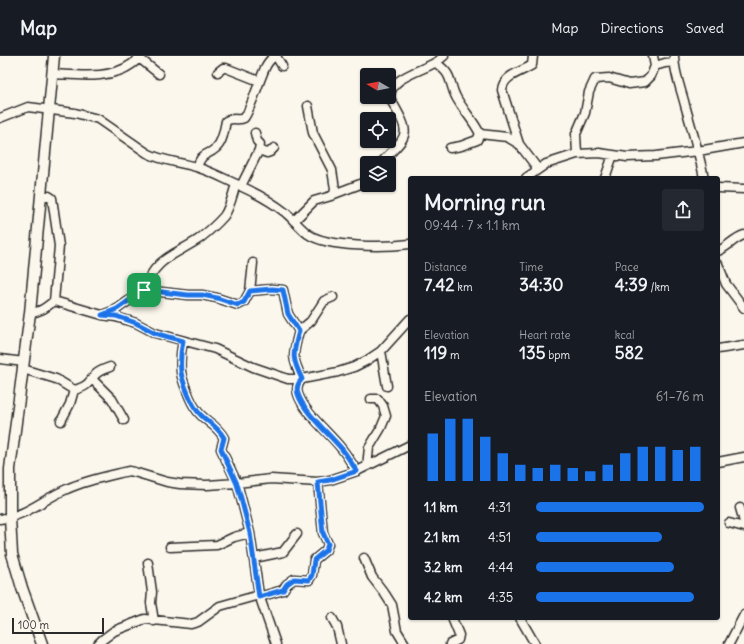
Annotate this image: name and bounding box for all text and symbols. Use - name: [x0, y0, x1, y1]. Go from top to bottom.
- text: Map: [20, 16, 57, 40]
- text: Map: [551, 19, 578, 37]
- text: Directions: [600, 19, 664, 37]
- text: Saved: [686, 19, 724, 37]
- north arrow: [360, 68, 396, 104]
- map controls: [360, 68, 396, 192]
- button: locate: [360, 112, 396, 148]
- button: layers: [360, 156, 396, 192]
- text: Morning run: [424, 188, 546, 216]
- button: share: [662, 189, 704, 231]
- text: 09:44 · 7 × 1.1 km: [424, 217, 520, 234]
- text: Distance: [424, 260, 467, 274]
- text: Time: [519, 260, 543, 274]
- text: Pace: [615, 260, 639, 274]
- pin: [127, 273, 161, 307]
- text: 7.42: [424, 274, 455, 296]
- text: 34:30: [519, 274, 564, 296]
- text: 4:39: [615, 274, 648, 296]
- icon: arrive: [133, 279, 155, 301]
- text: km: [455, 280, 473, 294]
- text: /km: [648, 280, 670, 294]
- text: Elevation: [424, 328, 469, 342]
- text: Heart rate: [519, 328, 570, 342]
- text: kcal: [615, 328, 634, 342]
- text: 119: [424, 342, 447, 364]
- text: 135: [519, 342, 546, 364]
- text: 582: [615, 342, 644, 364]
- text: m: [447, 348, 460, 362]
- text: bpm: [546, 348, 570, 362]
- text: Elevation: [424, 388, 477, 405]
- text: 61–76 m: [656, 388, 704, 405]
- text: 1.1 km: [424, 499, 458, 516]
- text: 4:31: [488, 499, 511, 516]
- text: 2.1 km: [424, 529, 460, 546]
- text: 4:51: [488, 529, 511, 546]
- text: 3.2 km: [424, 559, 462, 576]
- text: 4:44: [488, 559, 513, 576]
- text: 4.2 km: [424, 589, 462, 606]
- text: 4:35: [488, 589, 513, 606]
- scale bar: [12, 616, 104, 635]
- text: 100 m: [18, 618, 49, 632]

